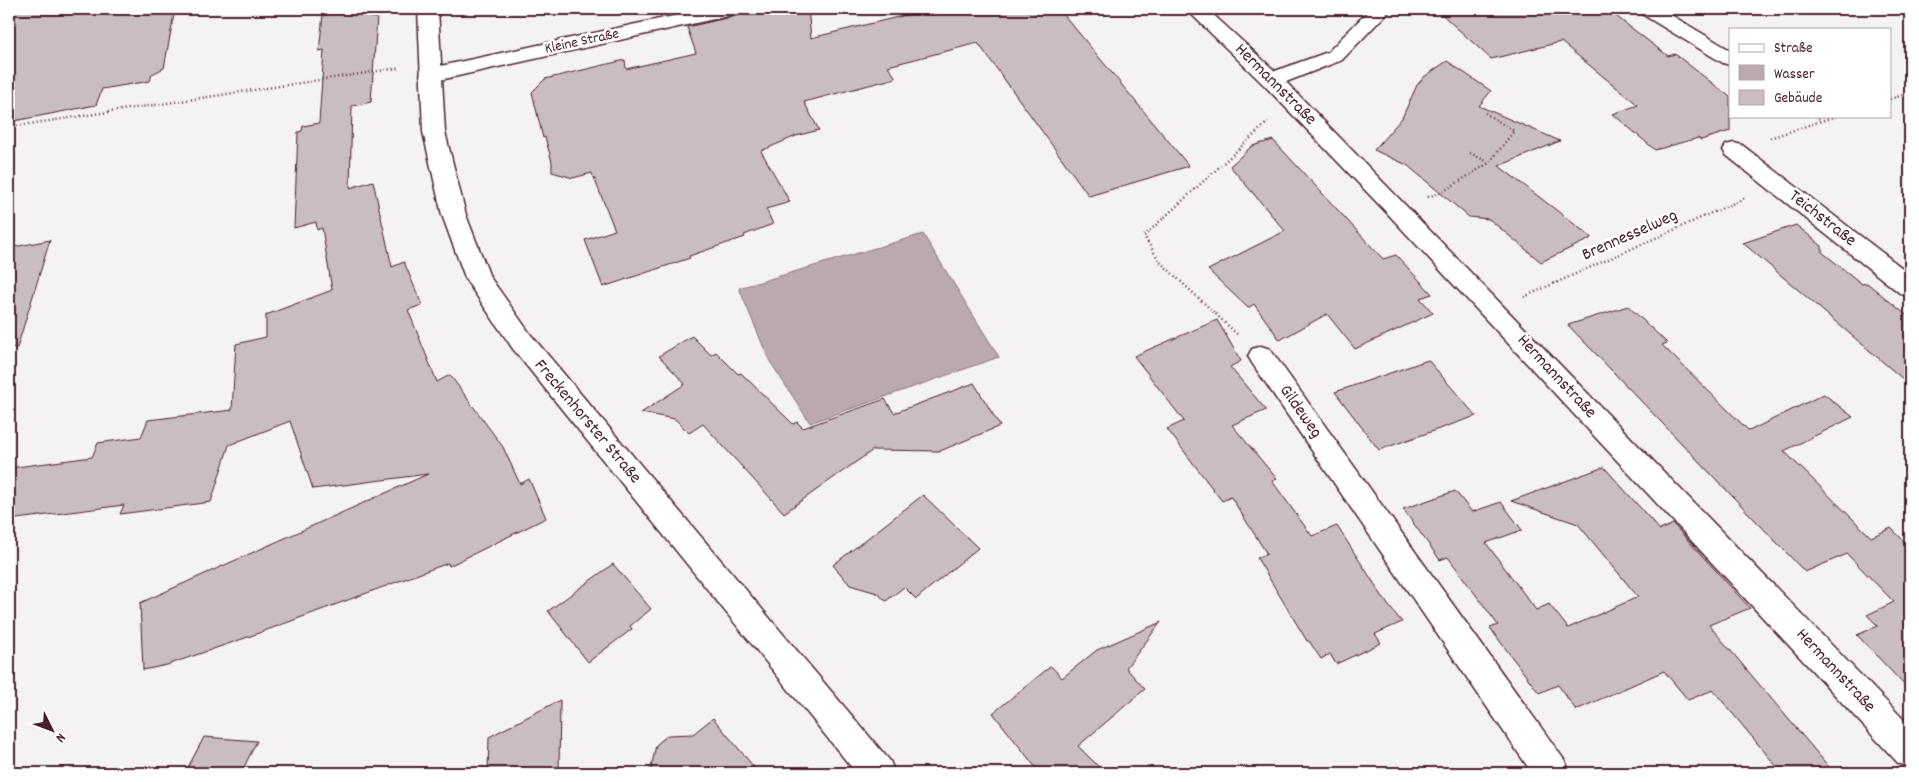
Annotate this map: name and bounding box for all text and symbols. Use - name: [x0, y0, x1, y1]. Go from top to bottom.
- street label: Kleine Straße: [543, 23, 621, 61]
- legend: [1729, 28, 1892, 118]
- street label: Hermannstraße: [1228, 38, 1322, 132]
- text: Straße: [1774, 38, 1813, 60]
- text: Wasser: [1774, 64, 1815, 86]
- text: Gebäude: [1774, 88, 1823, 110]
- street label: Teichstraße: [1783, 185, 1861, 253]
- street label: Brennesselweg: [1578, 204, 1682, 268]
- street label: Hermannstraße: [1510, 329, 1602, 425]
- street label: Freckenhorster Straße: [527, 354, 647, 490]
- street label: Gildeweg: [1272, 380, 1328, 444]
- street label: Hermannstraße: [1789, 623, 1881, 719]
- north arrow: [28, 704, 78, 754]
- text: N: [50, 728, 70, 747]

